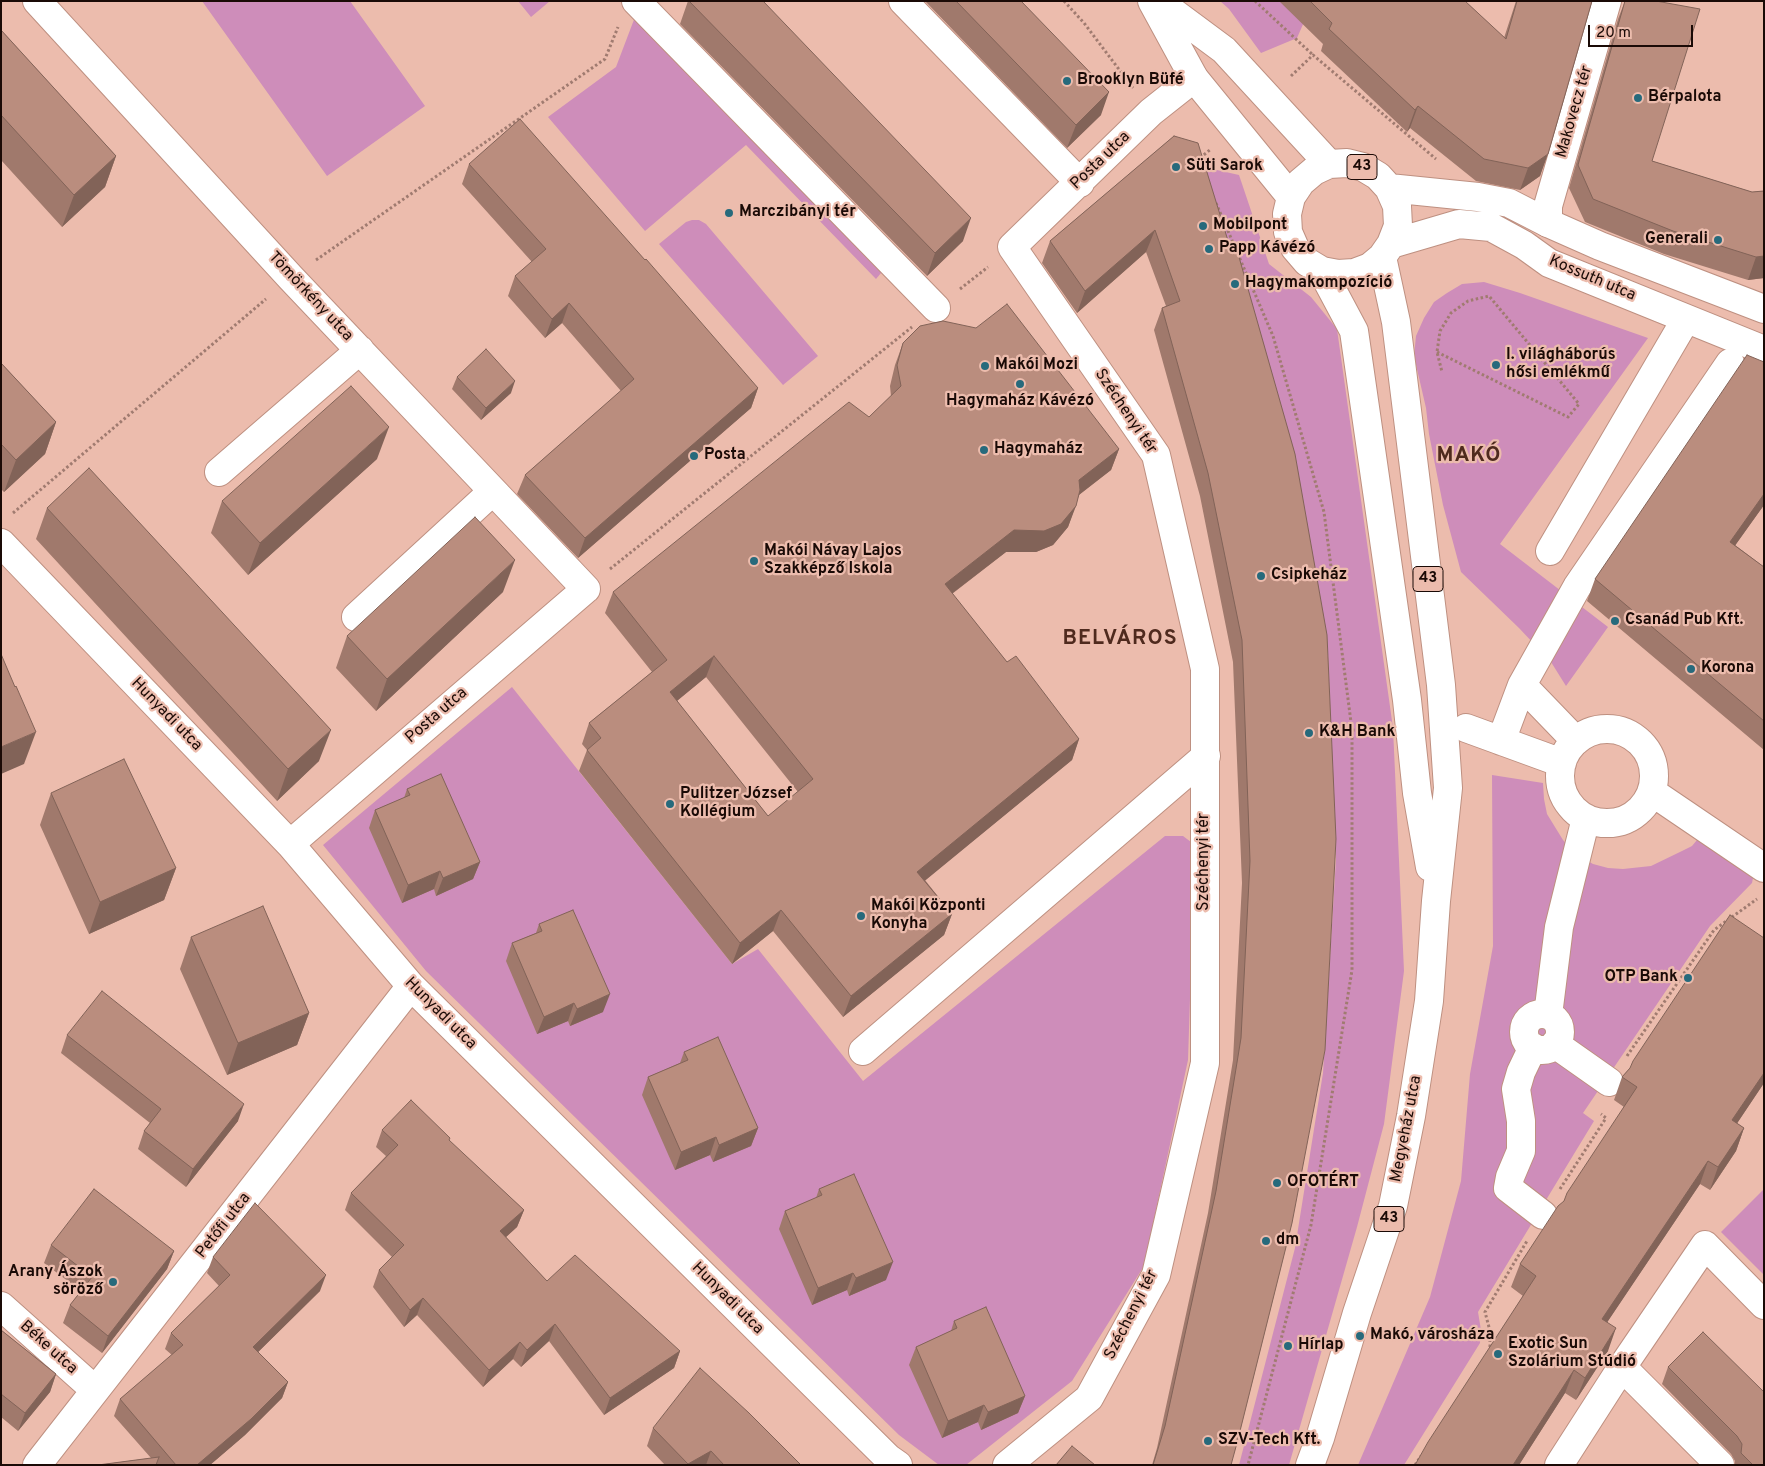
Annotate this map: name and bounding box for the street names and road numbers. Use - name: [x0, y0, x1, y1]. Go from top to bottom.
- street label: Makovecz tér: [1553, 64, 1597, 160]
- street label: Posta utca: [1067, 128, 1135, 194]
- road number: 43: [1347, 154, 1377, 180]
- street label: Tömörkény utca: [264, 248, 356, 346]
- street label: Kossuth utca: [1546, 252, 1638, 306]
- street label: Széchenyi tér: [1090, 366, 1160, 458]
- road number: 43: [1413, 566, 1443, 592]
- street label: Hunyadi utca: [126, 674, 206, 756]
- street label: Posta utca: [402, 684, 472, 748]
- street label: Széchenyi tér: [1195, 813, 1215, 911]
- street label: Hunyadi utca: [400, 974, 480, 1054]
- street label: Megyeház utca: [1387, 1074, 1427, 1184]
- street label: Petőfi utca: [193, 1190, 255, 1262]
- road number: 43: [1374, 1206, 1404, 1232]
- street label: Hunyadi utca: [687, 1259, 767, 1339]
- street label: Széchenyi tér: [1101, 1267, 1163, 1363]
- street label: Béke utca: [15, 1317, 81, 1379]

